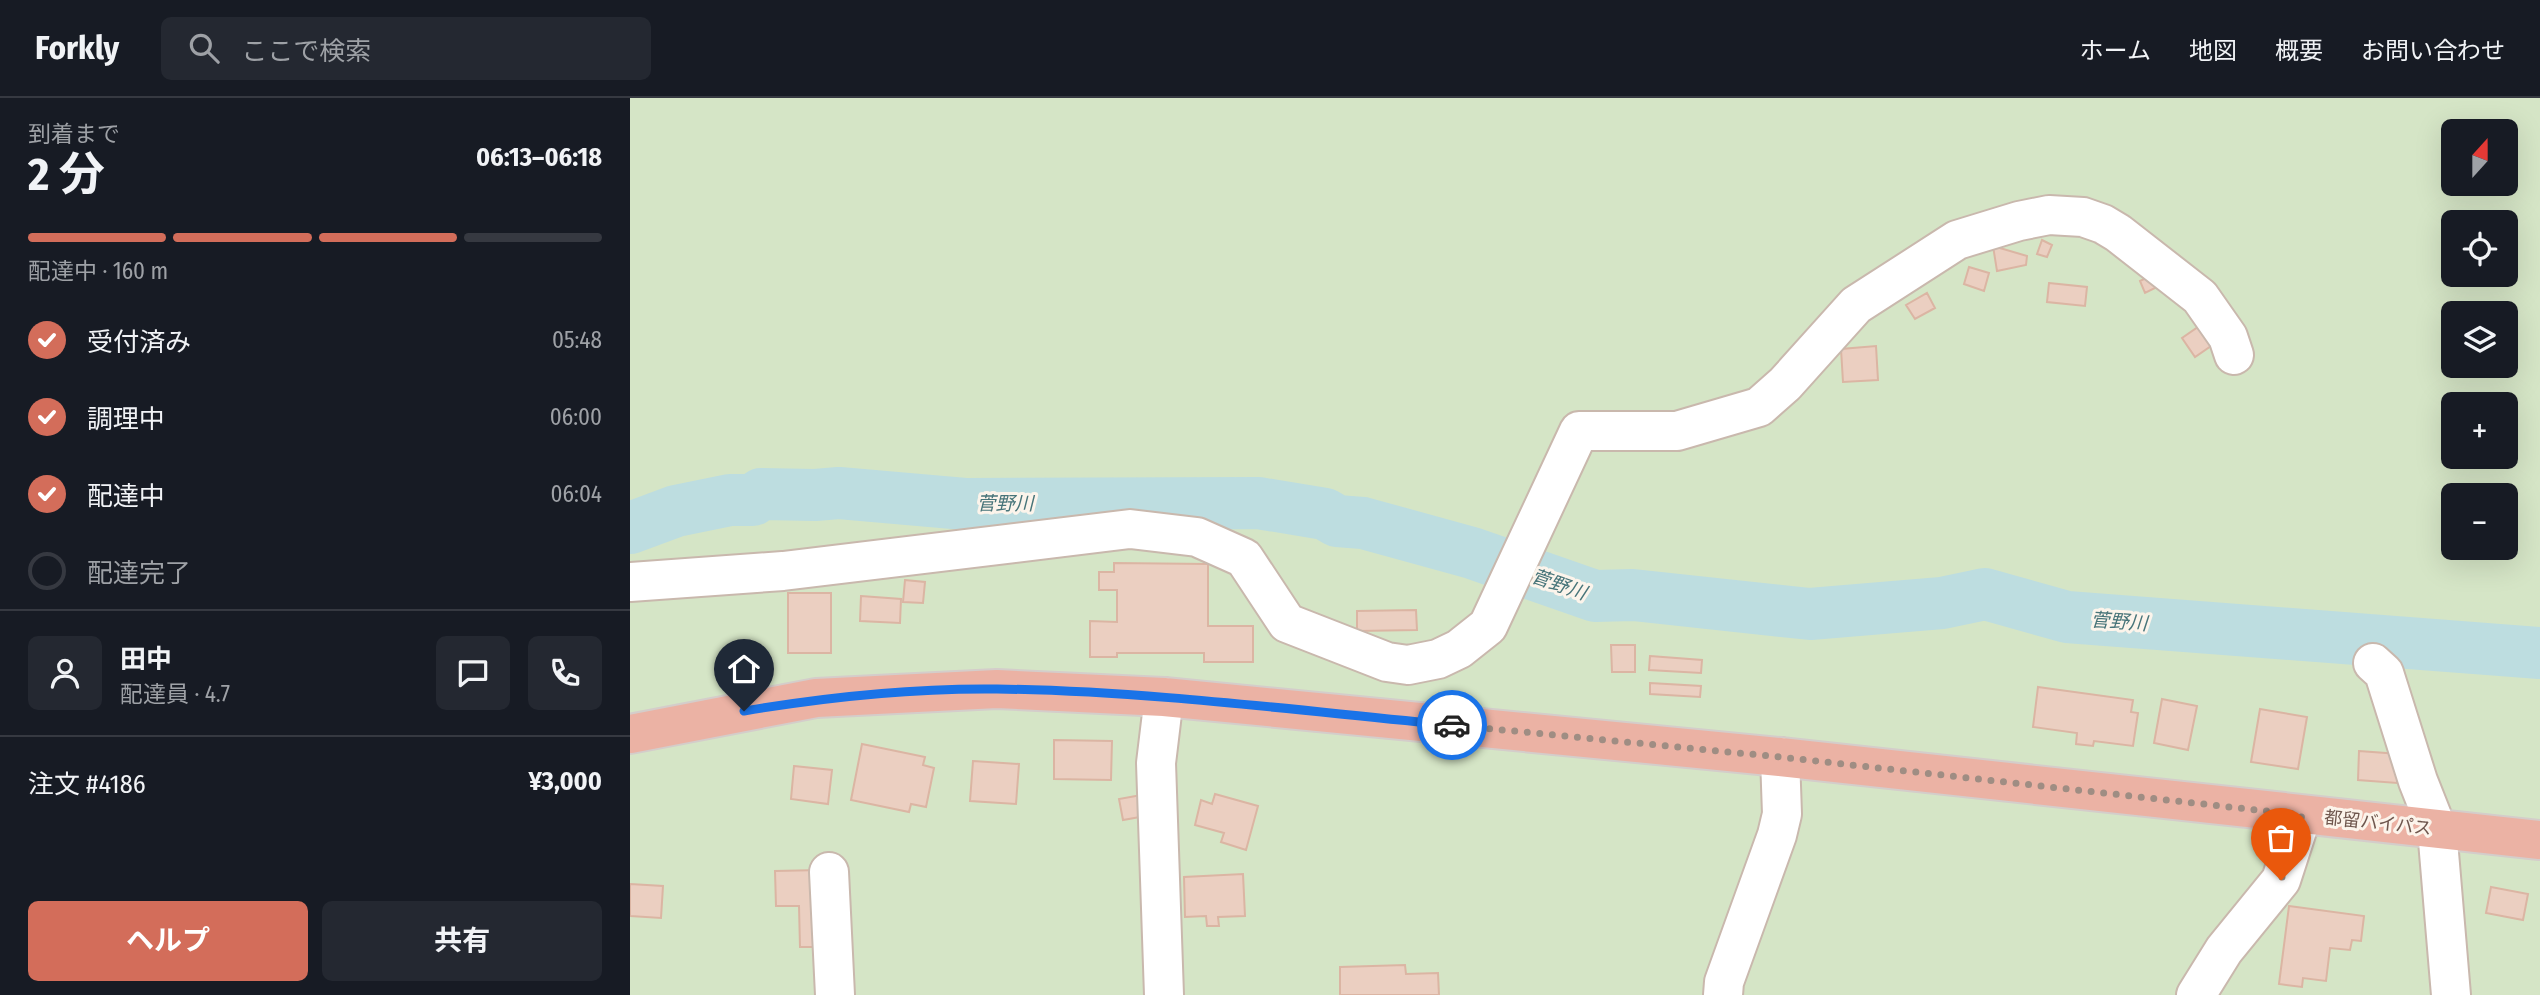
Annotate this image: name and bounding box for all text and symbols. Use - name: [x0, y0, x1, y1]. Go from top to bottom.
- search box: [161, 17, 651, 80]
- text: Forkly: [35, 28, 119, 68]
- icon: search: [185, 29, 223, 67]
- text: ここで検索: [241, 36, 371, 67]
- text: ホーム: [2080, 37, 2151, 65]
- text: 地図: [2189, 37, 2237, 65]
- text: 概要: [2275, 37, 2323, 65]
- text: お問い合わせ: [2361, 37, 2505, 65]
- north arrow: [2441, 119, 2518, 196]
- map controls: [2441, 119, 2518, 560]
- text: 到着まで: [28, 120, 120, 148]
- text: 06:13–06:18: [476, 142, 602, 173]
- text: 2 分: [28, 147, 105, 202]
- button: locate: [2441, 210, 2518, 287]
- text: 配達中 · 160 m: [28, 257, 168, 285]
- button: layers: [2441, 301, 2518, 378]
- icon: check: [28, 321, 66, 359]
- text: 05:48: [552, 326, 602, 354]
- text: 受付済み: [87, 327, 191, 358]
- button: +: [2441, 392, 2518, 469]
- icon: check: [28, 398, 66, 436]
- text: 06:00: [550, 403, 602, 431]
- text: 調理中: [87, 404, 165, 435]
- icon: check: [28, 475, 66, 513]
- text: 06:04: [551, 480, 602, 508]
- text: 配達中: [87, 481, 165, 512]
- button: −: [2441, 483, 2518, 560]
- water label: 菅野川: [976, 492, 1035, 515]
- text: 配達完了: [87, 558, 191, 589]
- water label: 菅野川: [1528, 564, 1591, 605]
- water label: 菅野川: [2090, 608, 2150, 635]
- button: person: [28, 636, 102, 710]
- button: chat: [436, 636, 510, 710]
- button: phone: [528, 636, 602, 710]
- pin: [714, 639, 774, 711]
- text: 田中: [120, 644, 172, 675]
- icon: home: [725, 650, 763, 688]
- text: 配達員 · 4.7: [120, 680, 230, 708]
- courier: [1417, 690, 1487, 760]
- icon: car: [1433, 706, 1471, 744]
- text: ¥3,000: [528, 766, 602, 797]
- text: 注文 #4186: [28, 769, 146, 800]
- street label: 都留バイパス: [2323, 806, 2433, 840]
- pin: [2251, 808, 2311, 880]
- icon: bag: [2262, 819, 2300, 857]
- button: ヘルプ: [28, 901, 308, 981]
- button: 共有: [322, 901, 602, 981]

